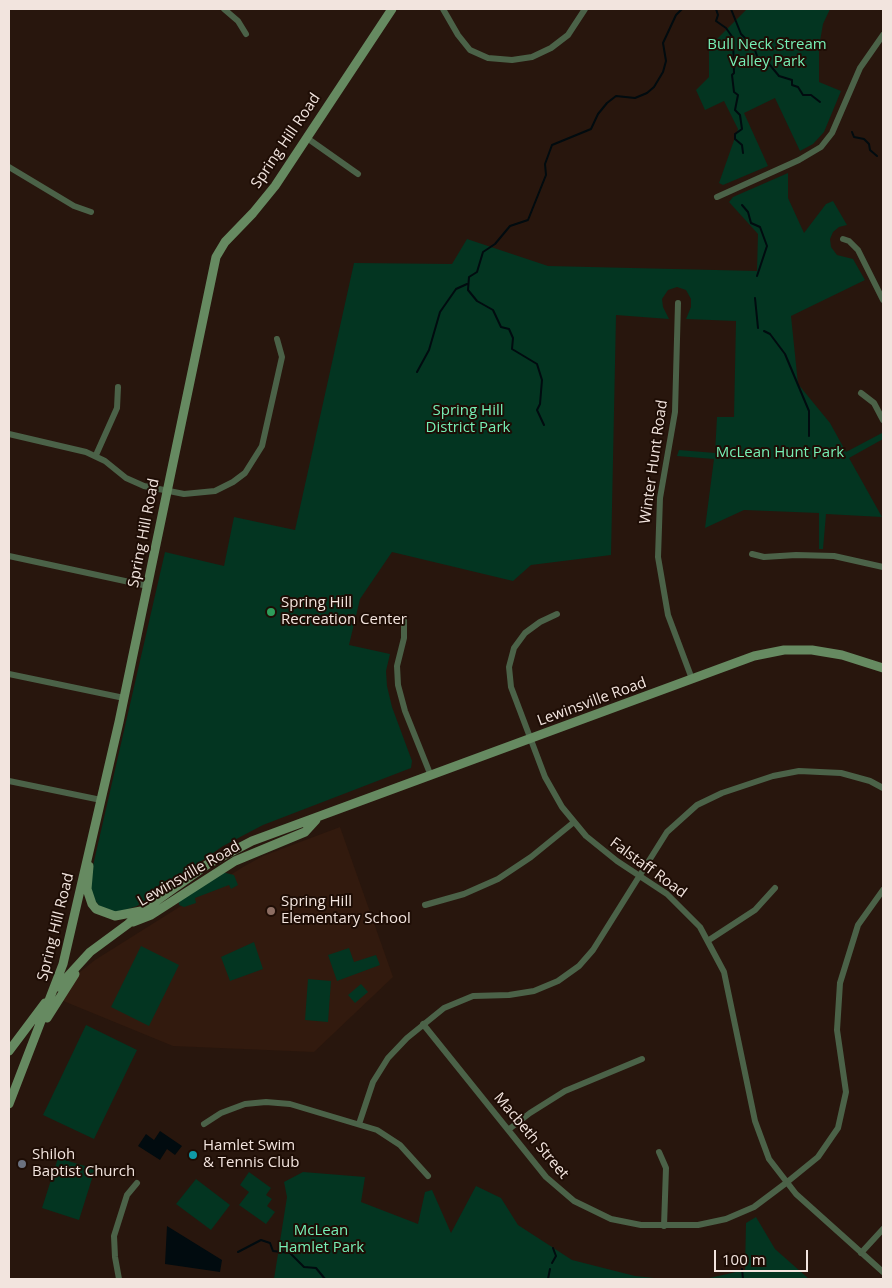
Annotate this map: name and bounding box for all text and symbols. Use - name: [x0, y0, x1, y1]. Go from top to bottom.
- park label: Bull Neck Stream Valley Park: [707, 36, 827, 71]
- street label: Spring Hill Road: [248, 90, 324, 192]
- street label: Winter Hunt Road: [636, 399, 672, 525]
- park label: Spring Hill District Park: [426, 402, 510, 437]
- park label: McLean Hunt Park: [716, 444, 844, 462]
- street label: Spring Hill Road: [125, 477, 163, 589]
- place label: Spring Hill Recreation Center: [281, 594, 407, 629]
- marker: Spring Hill Recreation Center: [265, 606, 277, 618]
- street label: Lewinsville Road: [535, 674, 649, 730]
- street label: Falstaff Road: [606, 834, 690, 902]
- street label: Lewinsville Road: [135, 837, 243, 911]
- street label: Spring Hill Road: [34, 871, 78, 983]
- place label: Spring Hill Elementary School: [281, 893, 411, 928]
- marker: Spring Hill Elementary School: [265, 905, 277, 917]
- street label: Macbeth Street: [490, 1089, 572, 1183]
- place label: Hamlet Swim & Tennis Club: [203, 1137, 299, 1172]
- place label: Shiloh Baptist Church: [32, 1146, 135, 1181]
- marker: Hamlet Swim & Tennis Club: [187, 1149, 199, 1161]
- marker: Shiloh Baptist Church: [16, 1158, 28, 1170]
- park label: McLean Hamlet Park: [278, 1222, 364, 1257]
- scale bar: [717, 1240, 811, 1272]
- text: 100 m: [722, 1249, 766, 1269]

